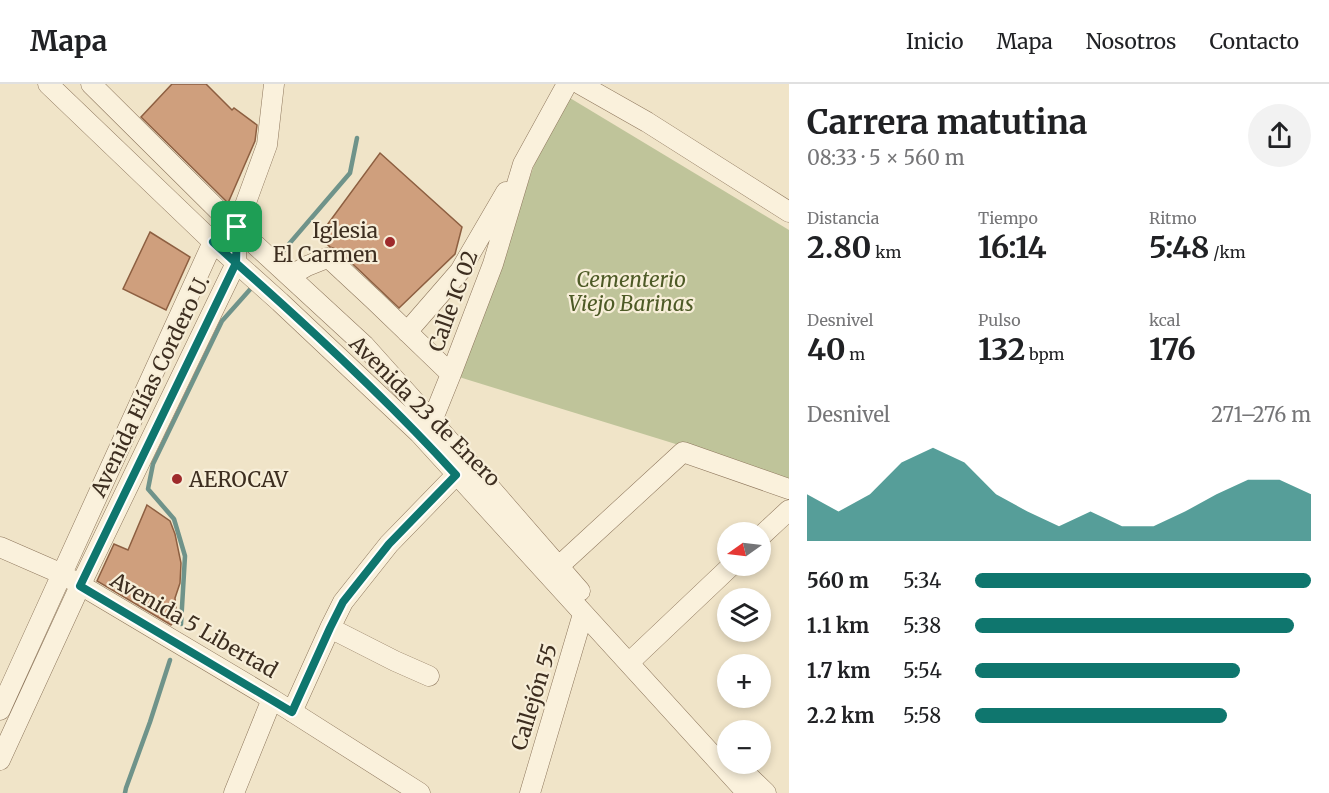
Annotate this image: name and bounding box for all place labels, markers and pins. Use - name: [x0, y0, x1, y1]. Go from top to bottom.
- pin: [211, 201, 262, 252]
- place label: Iglesia El Carmen: [273, 217, 378, 268]
- marker: Iglesia El Carmen: [383, 235, 397, 249]
- place label: AEROCAV: [188, 466, 289, 493]
- marker: AEROCAV: [170, 472, 184, 486]

